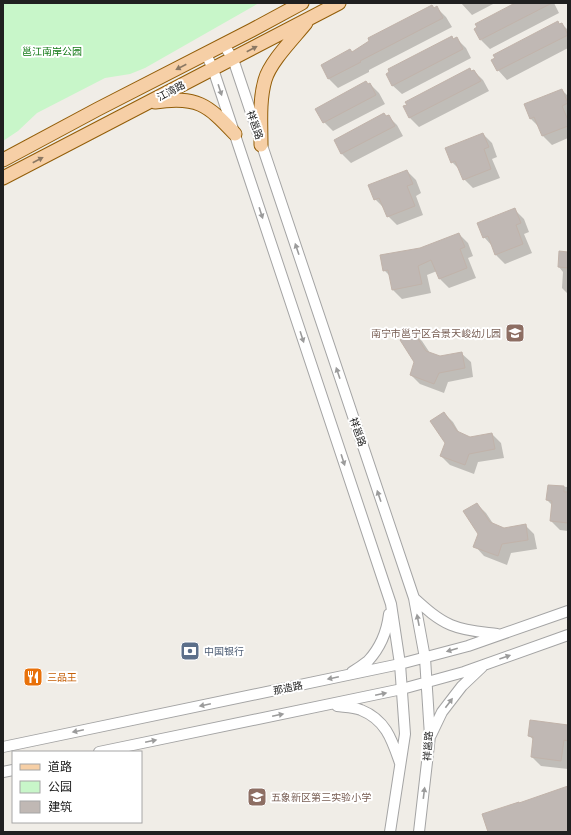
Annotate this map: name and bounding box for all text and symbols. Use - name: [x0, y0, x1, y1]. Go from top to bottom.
- park label: 邕江南岸公园: [22, 45, 82, 58]
- one-way arrow: [246, 45, 258, 52]
- one-way arrow: [175, 63, 186, 70]
- street label: 江湾路: [155, 78, 187, 104]
- one-way arrow: [217, 84, 223, 96]
- street label: 祥邕路: [244, 109, 266, 141]
- one-way arrow: [32, 157, 43, 164]
- one-way arrow: [258, 208, 264, 220]
- one-way arrow: [293, 243, 299, 255]
- school or university icon: 南宁市邕宁区合景天峻幼儿园: [504, 322, 526, 344]
- place label: 南宁市邕宁区合景天峻幼儿园: [371, 327, 501, 340]
- one-way arrow: [299, 331, 305, 343]
- one-way arrow: [335, 366, 341, 378]
- street label: 祥邕路: [347, 416, 369, 448]
- one-way arrow: [340, 454, 346, 466]
- one-way arrow: [376, 490, 382, 502]
- one-way arrow: [415, 614, 421, 626]
- bank icon: 中国银行: [179, 640, 201, 662]
- place label: 中国银行: [204, 645, 244, 658]
- one-way arrow: [445, 648, 458, 654]
- one-way arrow: [500, 654, 512, 660]
- restaurant icon: 三品王: [22, 666, 44, 688]
- place label: 三品王: [47, 671, 77, 684]
- one-way arrow: [326, 676, 339, 682]
- street label: 那造路: [272, 679, 304, 697]
- one-way arrow: [375, 690, 387, 696]
- one-way arrow: [445, 697, 454, 708]
- one-way arrow: [199, 702, 212, 708]
- one-way arrow: [272, 711, 285, 717]
- one-way arrow: [72, 729, 84, 735]
- street label: 祥邕路: [420, 731, 436, 761]
- one-way arrow: [145, 738, 157, 744]
- legend: [12, 751, 142, 823]
- text: 道路: [48, 759, 72, 774]
- text: 公园: [48, 779, 72, 794]
- school or university icon: 五象新区第三实验小学: [246, 786, 268, 808]
- one-way arrow: [420, 787, 427, 799]
- place label: 五象新区第三实验小学: [271, 791, 371, 804]
- text: 建筑: [48, 799, 72, 814]

